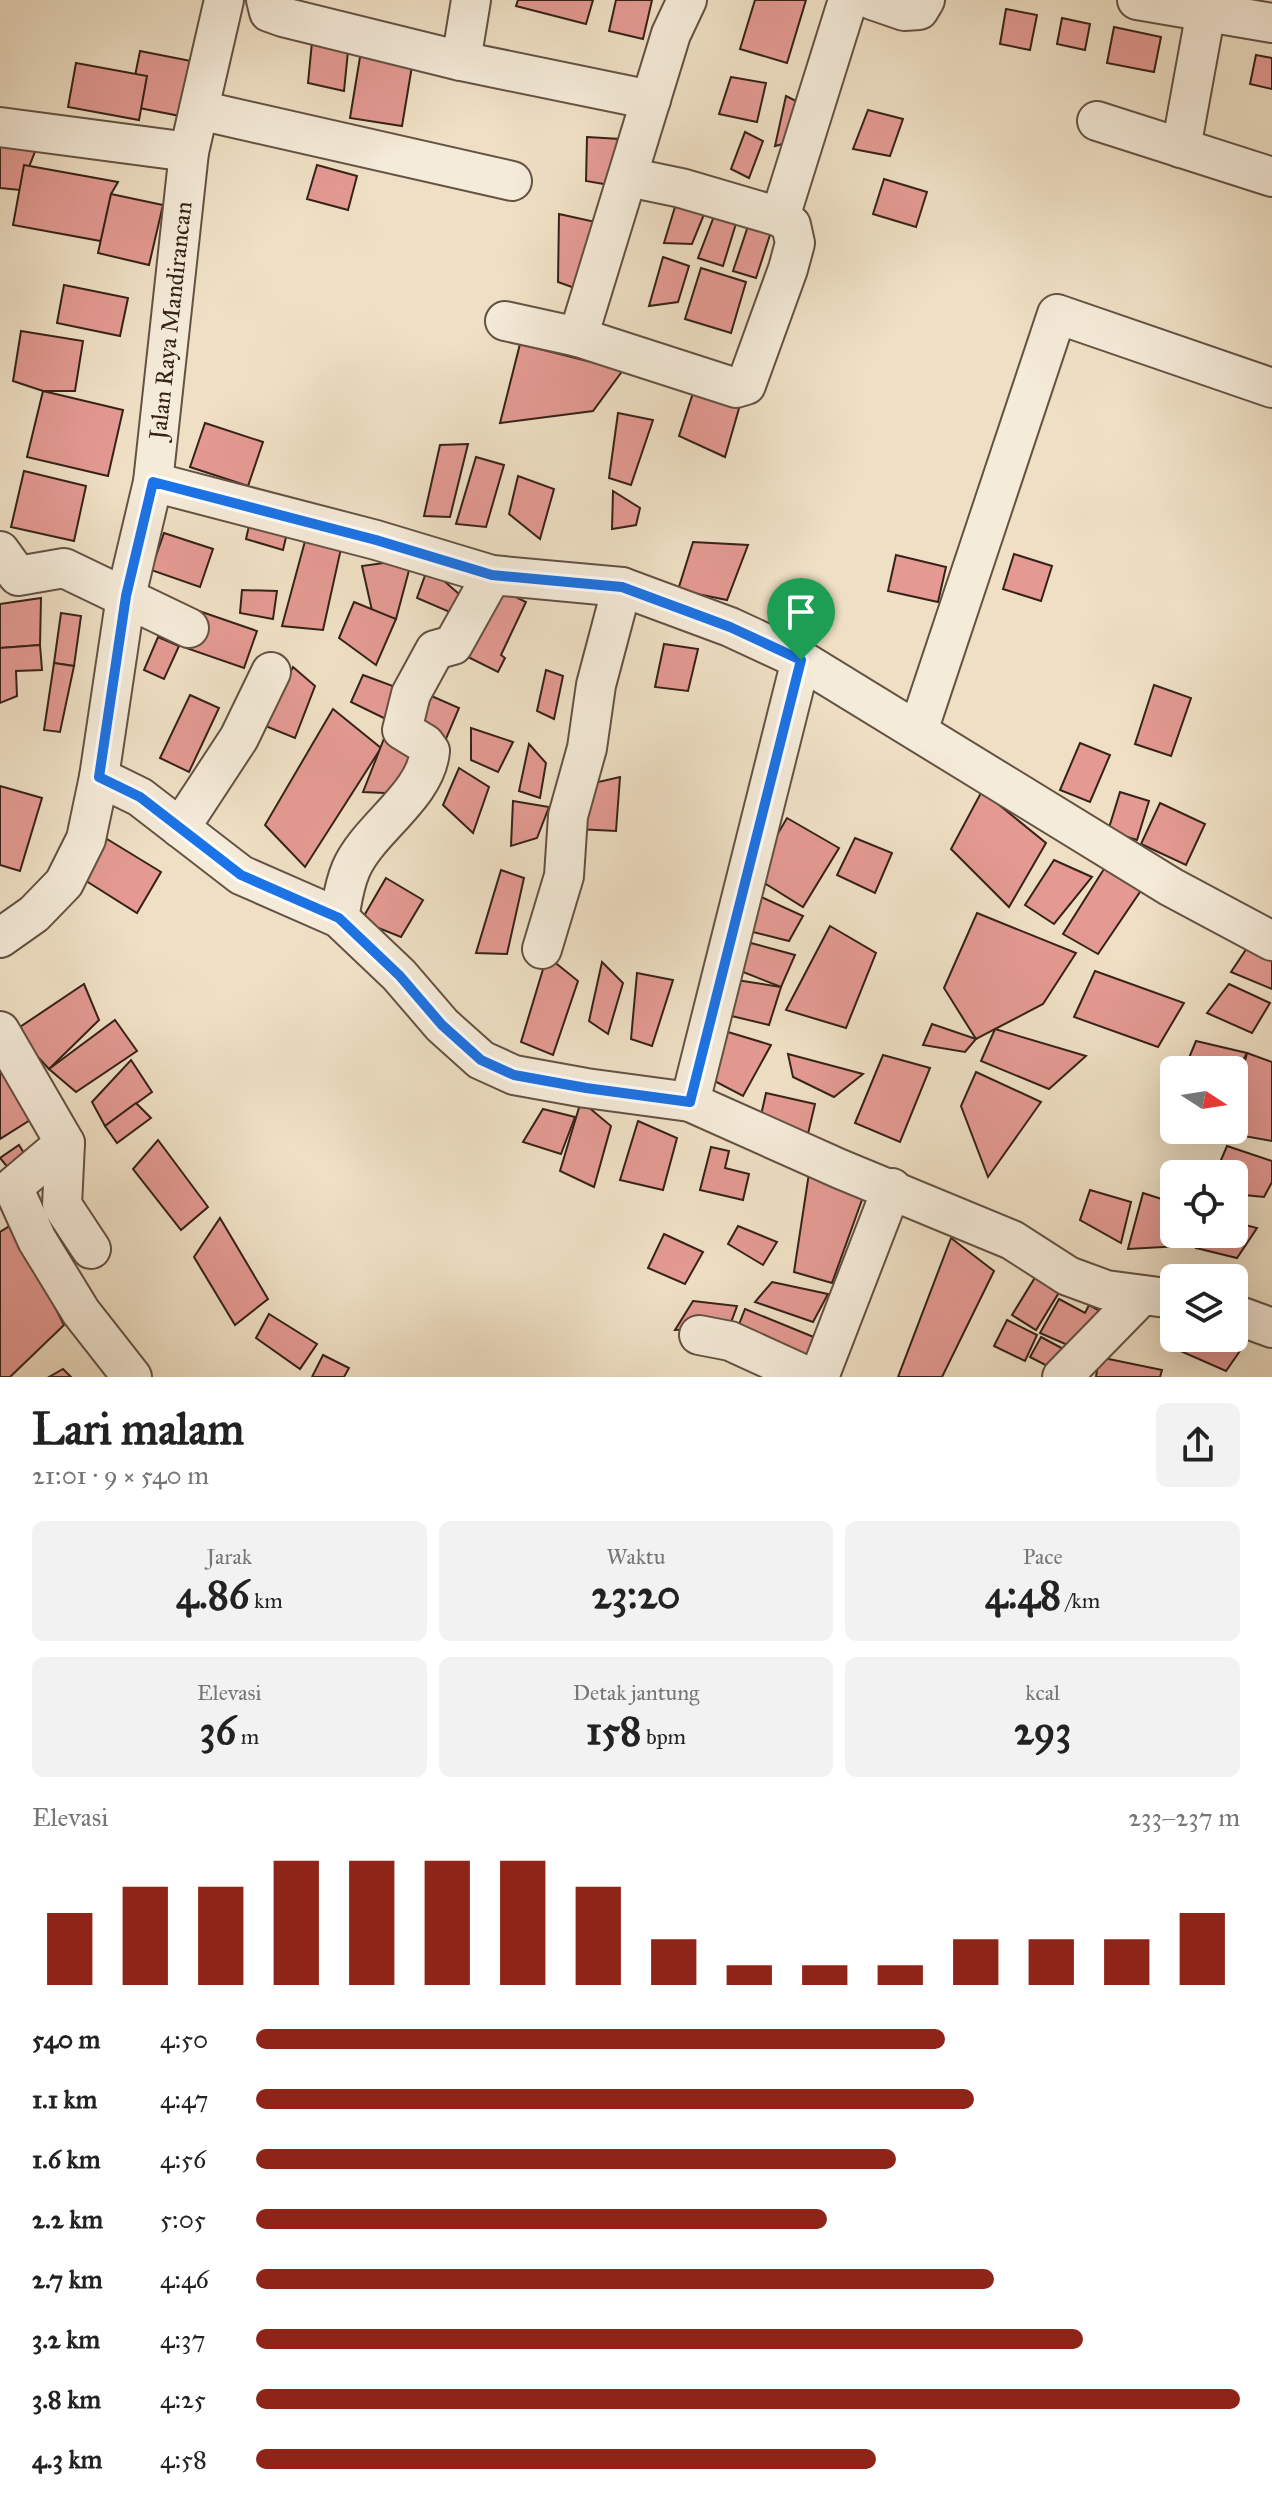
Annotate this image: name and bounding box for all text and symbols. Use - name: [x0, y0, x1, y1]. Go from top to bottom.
- street label: Jalan Raya Mandirancan: [142, 200, 199, 444]
- pin: [767, 578, 835, 660]
- icon: arrive: [779, 590, 823, 634]
- north arrow: [1160, 1056, 1248, 1144]
- map controls: [1160, 1056, 1248, 1352]
- button: locate: [1160, 1160, 1248, 1248]
- button: layers: [1160, 1264, 1248, 1352]
- text: Lari malam: [32, 1402, 244, 1456]
- button: share: [1156, 1403, 1240, 1487]
- text: 21:01 · 9 × 540 m: [32, 1459, 209, 1491]
- text: Jarak: [207, 1543, 252, 1570]
- text: Waktu: [607, 1543, 665, 1570]
- text: Pace: [1023, 1543, 1063, 1570]
- text: 4.86: [176, 1570, 249, 1619]
- text: 23:20: [592, 1570, 680, 1619]
- text: 4:48: [985, 1570, 1061, 1619]
- text: km: [249, 1587, 283, 1614]
- text: /km: [1061, 1587, 1100, 1614]
- text: Elevasi: [197, 1679, 262, 1706]
- text: Detak jantung: [573, 1679, 699, 1706]
- text: kcal: [1025, 1679, 1060, 1706]
- text: 36: [199, 1706, 236, 1755]
- text: 158: [586, 1706, 641, 1755]
- text: 293: [1014, 1706, 1071, 1755]
- text: m: [236, 1723, 259, 1750]
- text: bpm: [641, 1723, 686, 1750]
- text: Elevasi: [32, 1801, 108, 1833]
- text: 233–237 m: [1128, 1801, 1240, 1833]
- text: 540 m: [32, 2023, 100, 2055]
- text: 4:50: [160, 2023, 208, 2055]
- text: 1.1 km: [32, 2083, 97, 2115]
- text: 4:47: [160, 2083, 208, 2115]
- text: 1.6 km: [32, 2143, 101, 2175]
- text: 4:56: [160, 2143, 206, 2175]
- text: 2.2 km: [32, 2203, 103, 2235]
- text: 5:05: [160, 2203, 206, 2235]
- text: 2.7 km: [32, 2263, 103, 2295]
- text: 4:46: [160, 2263, 209, 2295]
- text: 3.2 km: [32, 2323, 100, 2355]
- text: 4:37: [160, 2323, 205, 2355]
- text: 3.8 km: [32, 2383, 101, 2415]
- text: 4:25: [160, 2383, 206, 2415]
- text: 4.3 km: [32, 2443, 102, 2475]
- text: 4:58: [160, 2443, 207, 2475]

